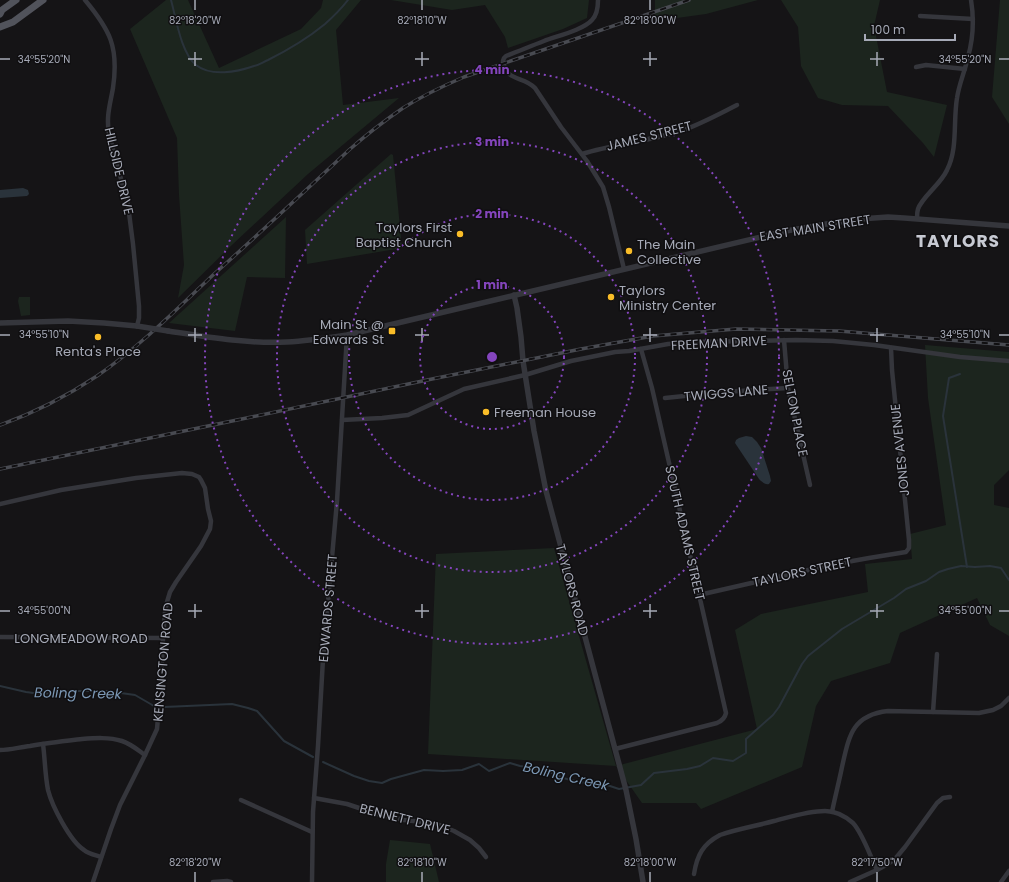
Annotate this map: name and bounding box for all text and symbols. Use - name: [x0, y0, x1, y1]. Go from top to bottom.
- text: 82°18'20"W: [169, 13, 221, 28]
- text: 82°18'10"W: [397, 13, 447, 28]
- text: 82°18'00"W: [624, 13, 676, 28]
- scale bar: [865, 16, 955, 42]
- text: 100 m: [871, 21, 905, 38]
- text: 34°55'20"N: [18, 52, 70, 67]
- text: 34°55'20"N: [939, 52, 991, 67]
- text: 4 min: [474, 61, 510, 78]
- street label: JAMES STREET: [604, 116, 694, 156]
- street label: HILLSIDE DRIVE: [100, 125, 138, 217]
- text: 3 min: [475, 133, 509, 150]
- text: 2 min: [475, 205, 509, 222]
- street label: EAST MAIN STREET: [758, 210, 872, 246]
- place label: Taylors First Baptist Church: [356, 218, 452, 252]
- marker: Taylors First Baptist Church: [455, 229, 465, 239]
- district label: TAYLORS: [916, 229, 1000, 253]
- place label: The Main Collective: [637, 235, 701, 269]
- marker: The Main Collective: [624, 246, 634, 256]
- text: 1 min: [476, 276, 508, 293]
- place label: Taylors Ministry Center: [619, 281, 716, 315]
- marker: Taylors Ministry Center: [606, 292, 616, 302]
- place label: Main St @ Edwards St: [313, 315, 384, 349]
- marker: Main St @ Edwards St: [387, 326, 397, 336]
- text: 34°55'10"N: [19, 327, 69, 342]
- text: 34°55'10"N: [940, 327, 990, 342]
- street label: FREEMAN DRIVE: [671, 331, 767, 355]
- marker: Renta's Place: [93, 332, 103, 342]
- place label: Renta's Place: [55, 342, 141, 361]
- centre of rings: [485, 350, 499, 364]
- street label: SELTON PLACE: [777, 368, 813, 458]
- street label: TWIGGS LANE: [683, 380, 769, 406]
- place label: Freeman House: [494, 403, 596, 422]
- street label: JONES AVENUE: [886, 403, 914, 497]
- marker: Freeman House: [481, 407, 491, 417]
- street label: SOUTH ADAMS STREET: [660, 464, 710, 602]
- street label: TAYLORS ROAD: [551, 542, 593, 638]
- street label: TAYLORS STREET: [751, 552, 853, 592]
- street label: EDWARDS STREET: [314, 553, 342, 663]
- street label: KENSINGTON ROAD: [148, 602, 178, 722]
- text: 34°55'00"N: [18, 603, 70, 618]
- text: 34°55'00"N: [939, 603, 991, 618]
- street label: LONGMEADOW ROAD: [14, 629, 148, 648]
- water label: Boling Creek: [34, 682, 123, 704]
- water label: Boling Creek: [521, 756, 612, 796]
- street label: BENNETT DRIVE: [358, 799, 452, 839]
- text: 82°18'20"W: [169, 855, 221, 870]
- text: 82°18'10"W: [397, 855, 447, 870]
- text: 82°18'00"W: [624, 855, 676, 870]
- text: 82°17'50"W: [851, 855, 903, 870]

